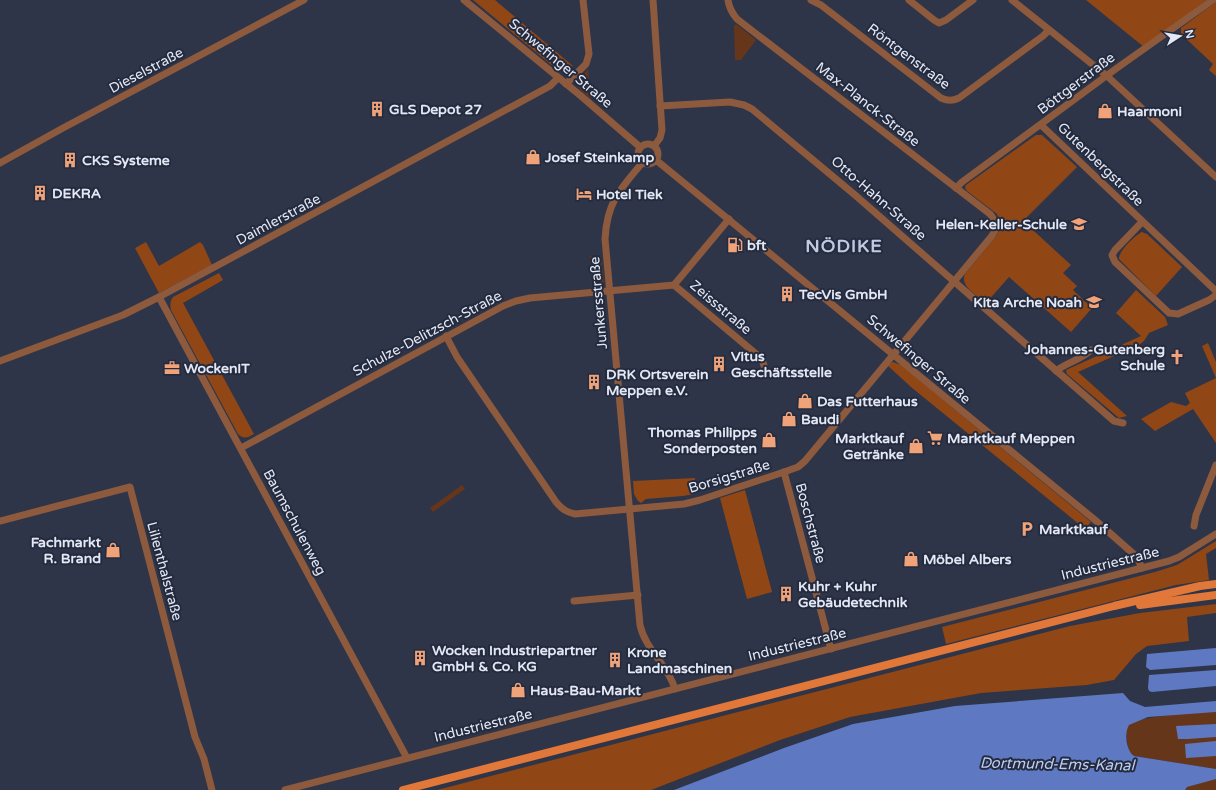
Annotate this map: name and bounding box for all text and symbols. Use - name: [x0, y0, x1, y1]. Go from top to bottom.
- street label: Schwefinger Straße: [505, 15, 616, 112]
- north arrow: [1160, 16, 1200, 56]
- street label: Röntgenstraße: [864, 20, 953, 93]
- text: N: [1182, 28, 1197, 40]
- street label: Dieselstraße: [106, 44, 186, 97]
- street label: Böttgerstraße: [1034, 49, 1118, 118]
- street label: Max-Planck-Straße: [812, 58, 923, 150]
- building icon: GLS Depot 27: [368, 100, 386, 118]
- place label: GLS Depot 27: [389, 101, 482, 118]
- shop icon: Haarmoni: [1096, 102, 1114, 120]
- place label: Haarmoni: [1117, 103, 1182, 120]
- street label: Gutenbergstraße: [1054, 119, 1147, 210]
- shop icon: Josef Steinkamp: [524, 148, 542, 166]
- place label: Josef Steinkamp: [544, 149, 654, 166]
- building icon: CKS Systeme: [61, 151, 79, 169]
- place label: CKS Systeme: [82, 152, 170, 169]
- street label: Otto-Hahn-Straße: [828, 152, 930, 244]
- building icon: DEKRA: [31, 184, 49, 202]
- place label: DEKRA: [52, 185, 102, 202]
- hotel icon: Hotel Tiek: [575, 185, 593, 203]
- place label: Hotel Tiek: [596, 186, 663, 203]
- street label: Daimlerstraße: [233, 190, 323, 249]
- school or university icon: Helen-Keller-Schule: [1070, 215, 1088, 233]
- place label: Helen-Keller-Schule: [936, 216, 1067, 233]
- district label: NÖDIKE: [805, 235, 883, 257]
- fuel station icon: bft: [726, 236, 744, 254]
- place label: bft: [747, 237, 767, 254]
- street label: Junkersstraße: [586, 256, 611, 350]
- street label: Zeissstraße: [686, 277, 755, 338]
- building icon: TecVis GmbH: [778, 285, 796, 303]
- place label: TecVis GmbH: [798, 286, 888, 303]
- street label: Schulze-Delitzsch-Straße: [350, 287, 505, 380]
- school or university icon: Kita Arche Noah: [1085, 293, 1103, 311]
- place label: Kita Arche Noah: [973, 294, 1082, 311]
- street label: Schwefinger Straße: [863, 311, 974, 408]
- place label: Johannes-Gutenberg Schule: [1024, 341, 1165, 374]
- place label: Vitus Geschäftsstelle: [731, 348, 832, 381]
- church icon: Johannes-Gutenberg Schule: [1168, 348, 1186, 366]
- building icon: Vitus Geschäftsstelle: [710, 355, 728, 373]
- office icon: WockenIT: [163, 359, 181, 377]
- place label: WockenIT: [184, 360, 250, 377]
- place label: DRK Ortsverein Meppen e.V.: [606, 366, 708, 399]
- building icon: DRK Ortsverein Meppen e.V.: [585, 373, 603, 391]
- shop icon: Das Futterhaus: [796, 392, 814, 410]
- place label: Das Futterhaus: [817, 393, 918, 410]
- shop icon: Baudi: [780, 410, 798, 428]
- place label: Baudi: [801, 411, 839, 428]
- place label: Thomas Philipps Sonderposten: [647, 424, 757, 457]
- supermarket icon: Marktkauf Meppen: [926, 429, 944, 447]
- place label: Marktkauf Getränke: [835, 430, 905, 463]
- place label: Marktkauf Meppen: [947, 430, 1075, 447]
- shop icon: Thomas Philipps Sonderposten: [760, 431, 778, 449]
- shop icon: Marktkauf Getränke: [907, 437, 925, 455]
- street label: Borsigstraße: [686, 456, 772, 497]
- street label: Baumschulenweg: [259, 466, 330, 578]
- street label: Boschstraße: [792, 481, 829, 565]
- street label: Lilienthalstraße: [143, 520, 186, 623]
- parking icon: Marktkauf: [1018, 520, 1036, 538]
- place label: Marktkauf: [1039, 521, 1109, 538]
- place label: Fachmarkt R. Brand: [31, 534, 102, 567]
- shop icon: Fachmarkt R. Brand: [104, 541, 122, 559]
- street label: Industriestraße: [1059, 543, 1161, 584]
- shop icon: Möbel Albers: [902, 550, 920, 568]
- place label: Möbel Albers: [923, 551, 1012, 568]
- place label: Kuhr + Kuhr Gebäudetechnik: [798, 578, 908, 611]
- building icon: Kuhr + Kuhr Gebäudetechnik: [777, 585, 795, 603]
- street label: Industriestraße: [746, 624, 848, 665]
- place label: Wocken Industriepartner GmbH & Co. KG: [432, 642, 597, 675]
- place label: Krone Landmaschinen: [627, 644, 732, 677]
- building icon: Wocken Industriepartner GmbH & Co. KG: [411, 649, 429, 667]
- building icon: Krone Landmaschinen: [606, 651, 624, 669]
- shop icon: Haus-Bau-Markt: [509, 681, 527, 699]
- place label: Haus-Bau-Markt: [530, 682, 641, 699]
- street label: Industriestraße: [432, 705, 534, 746]
- water label: Dortmund-Ems-Kanal: [980, 754, 1137, 774]

